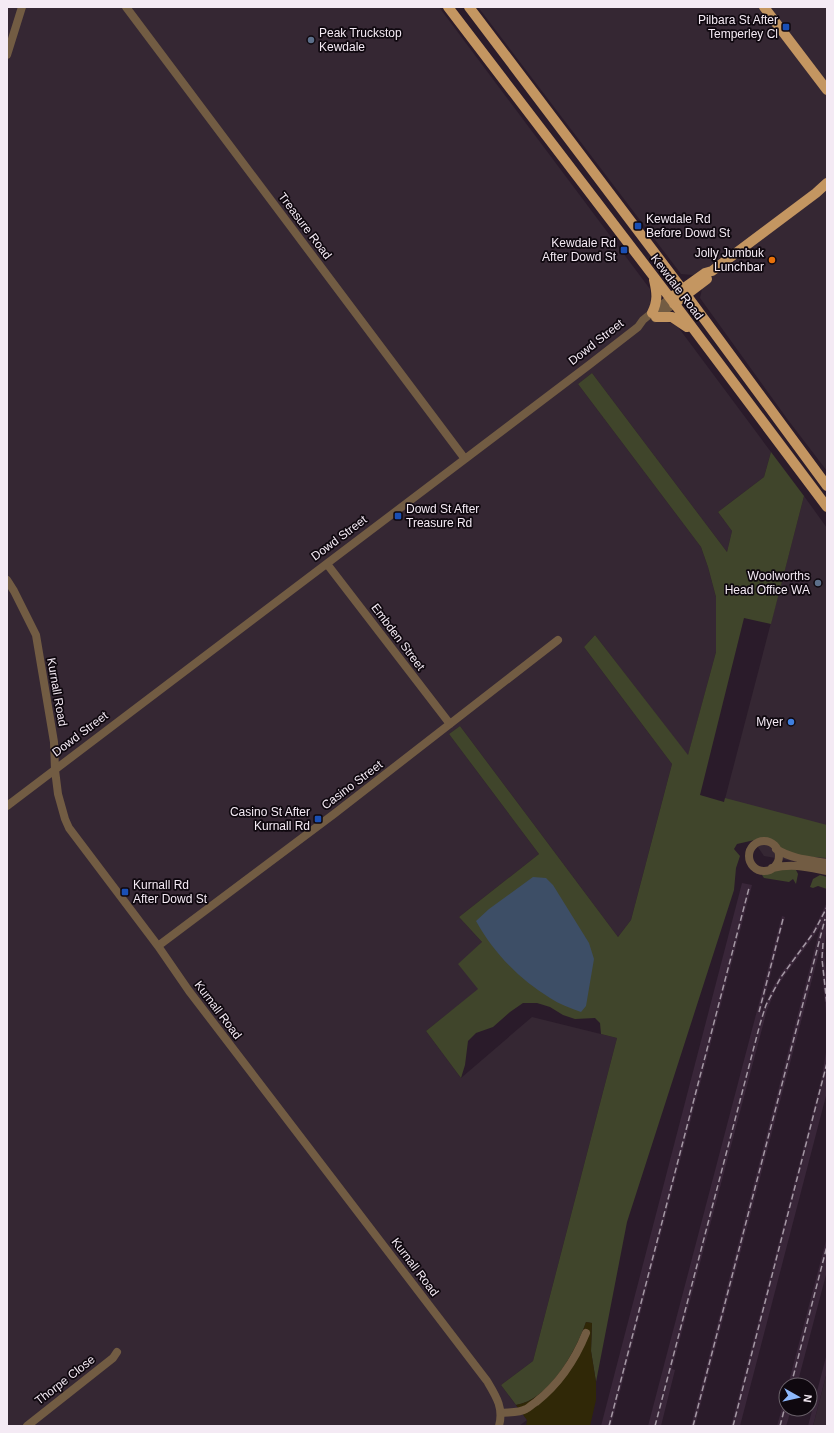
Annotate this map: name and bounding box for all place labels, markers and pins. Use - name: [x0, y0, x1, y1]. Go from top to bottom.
- place label: Pilbara St After Temperley Cl: [698, 13, 778, 41]
- marker: Pilbara St After Temperley Cl: [781, 22, 791, 32]
- place label: Peak Truckstop Kewdale: [319, 26, 402, 54]
- marker: Peak Truckstop Kewdale: [306, 35, 316, 45]
- place label: Kewdale Rd Before Dowd St: [646, 212, 731, 240]
- marker: Kewdale Rd Before Dowd St: [633, 221, 643, 231]
- place label: Kewdale Rd After Dowd St: [542, 236, 617, 264]
- marker: Kewdale Rd After Dowd St: [619, 245, 629, 255]
- place label: Jolly Jumbuk Lunchbar: [695, 246, 765, 274]
- marker: Jolly Jumbuk Lunchbar: [767, 255, 777, 265]
- place label: Dowd St After Treasure Rd: [406, 502, 479, 530]
- marker: Dowd St After Treasure Rd: [393, 511, 403, 521]
- place label: Woolworths Head Office WA: [725, 569, 810, 597]
- marker: Woolworths Head Office WA: [813, 578, 823, 588]
- place label: Myer: [756, 715, 783, 729]
- marker: Myer: [786, 717, 796, 727]
- place label: Casino St After Kurnall Rd: [230, 805, 310, 833]
- marker: Casino St After Kurnall Rd: [313, 814, 323, 824]
- place label: Kurnall Rd After Dowd St: [133, 878, 208, 906]
- marker: Kurnall Rd After Dowd St: [120, 887, 130, 897]

